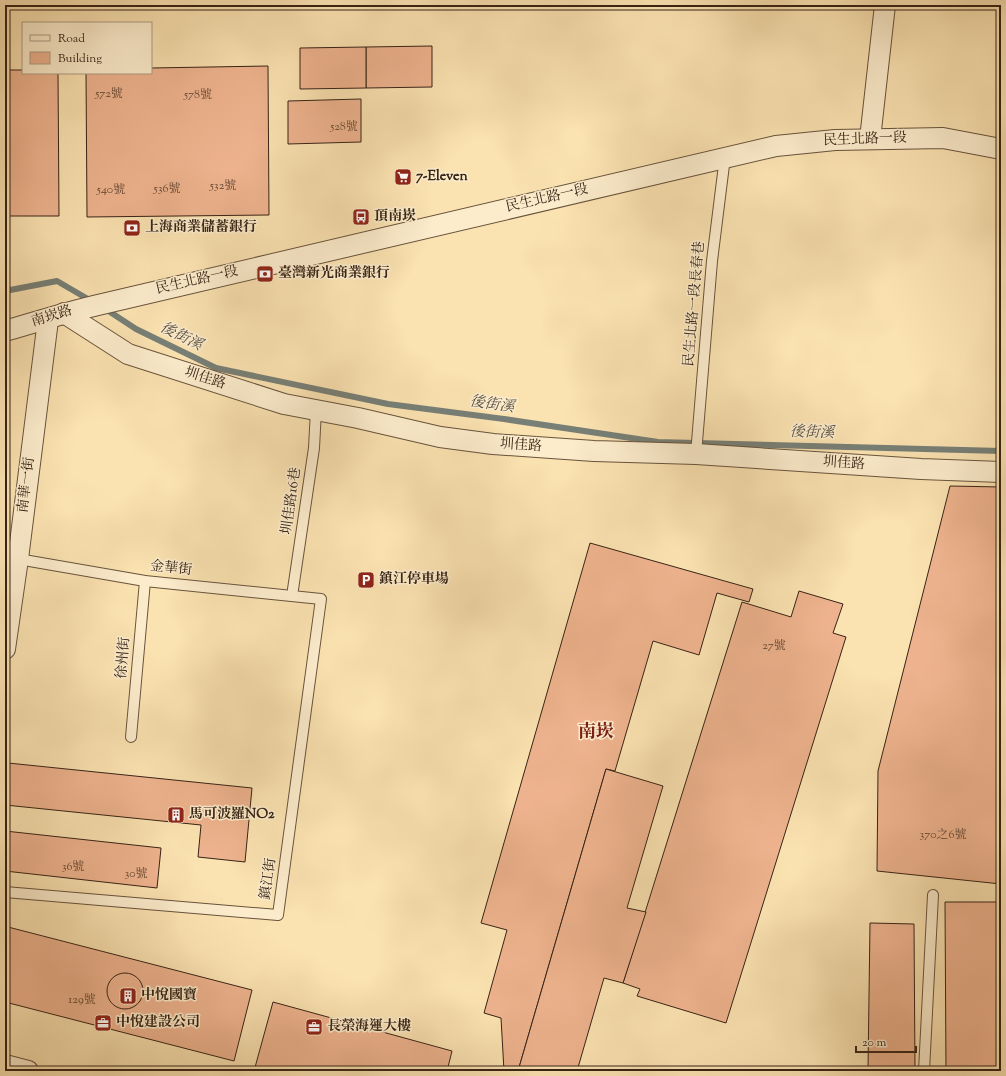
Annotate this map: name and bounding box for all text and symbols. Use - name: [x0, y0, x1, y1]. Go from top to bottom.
- legend: [22, 22, 152, 74]
- text: Road: [58, 30, 85, 48]
- text: Building: [58, 50, 102, 68]
- house number: 572號: [94, 85, 123, 103]
- house number: 578號: [183, 86, 212, 104]
- house number: 528號: [329, 118, 358, 136]
- street label: 民生北路一段: [823, 129, 907, 151]
- supermarket icon: 7-Eleven: [393, 167, 413, 187]
- place label: 7-Eleven: [416, 167, 468, 187]
- house number: 532號: [209, 177, 236, 195]
- house number: 536號: [153, 180, 180, 198]
- street label: 民生北路一段: [504, 180, 590, 218]
- house number: 540號: [96, 181, 125, 199]
- bus stop icon: 頂南崁: [351, 207, 371, 227]
- place label: 頂南崁: [374, 207, 416, 227]
- bank icon: 上海商業儲蓄銀行: [122, 218, 142, 238]
- place label: 上海商業儲蓄銀行: [145, 218, 257, 238]
- street label: 民生北路一段長春巷: [680, 240, 710, 368]
- street label: 民生北路一段: [154, 262, 240, 300]
- bank icon: 臺灣新光商業銀行: [255, 264, 275, 284]
- place label: 臺灣新光商業銀行: [278, 264, 390, 284]
- street label: 南崁路: [29, 301, 75, 333]
- water label: 後街溪: [156, 318, 208, 357]
- street label: 圳佳路: [182, 363, 228, 395]
- water label: 後街溪: [468, 391, 518, 419]
- water label: 後街溪: [789, 422, 837, 444]
- street label: 圳佳路: [499, 435, 543, 457]
- street label: 圳佳路: [822, 453, 866, 475]
- street label: 南華一街: [14, 456, 40, 514]
- street label: 圳佳路16巷: [277, 466, 307, 536]
- street label: 金華街: [149, 557, 193, 581]
- parking icon: 鎮江停車場: [356, 570, 376, 590]
- place label: 鎮江停車場: [379, 570, 449, 590]
- street label: 徐州街: [112, 636, 136, 680]
- house number: 27號: [762, 637, 786, 655]
- district label: 南崁: [578, 720, 614, 746]
- building icon: 馬可波羅NO2: [166, 805, 186, 825]
- place label: 馬可波羅NO2: [189, 805, 275, 825]
- house number: 370之6號: [920, 826, 966, 844]
- street label: 鎮江街: [256, 857, 282, 901]
- house number: 36號: [62, 858, 84, 876]
- house number: 30號: [124, 865, 148, 883]
- building icon: 中悅國寶: [118, 986, 138, 1006]
- place label: 中悅國寶: [141, 986, 197, 1006]
- house number: 129號: [68, 991, 96, 1009]
- office icon: 中悅建設公司: [93, 1013, 113, 1033]
- place label: 中悅建設公司: [116, 1013, 200, 1033]
- office icon: 長榮海運大樓: [304, 1017, 324, 1037]
- place label: 長榮海運大樓: [327, 1017, 411, 1037]
- scale bar: [856, 1028, 916, 1054]
- text: 20 m: [862, 1034, 887, 1052]

